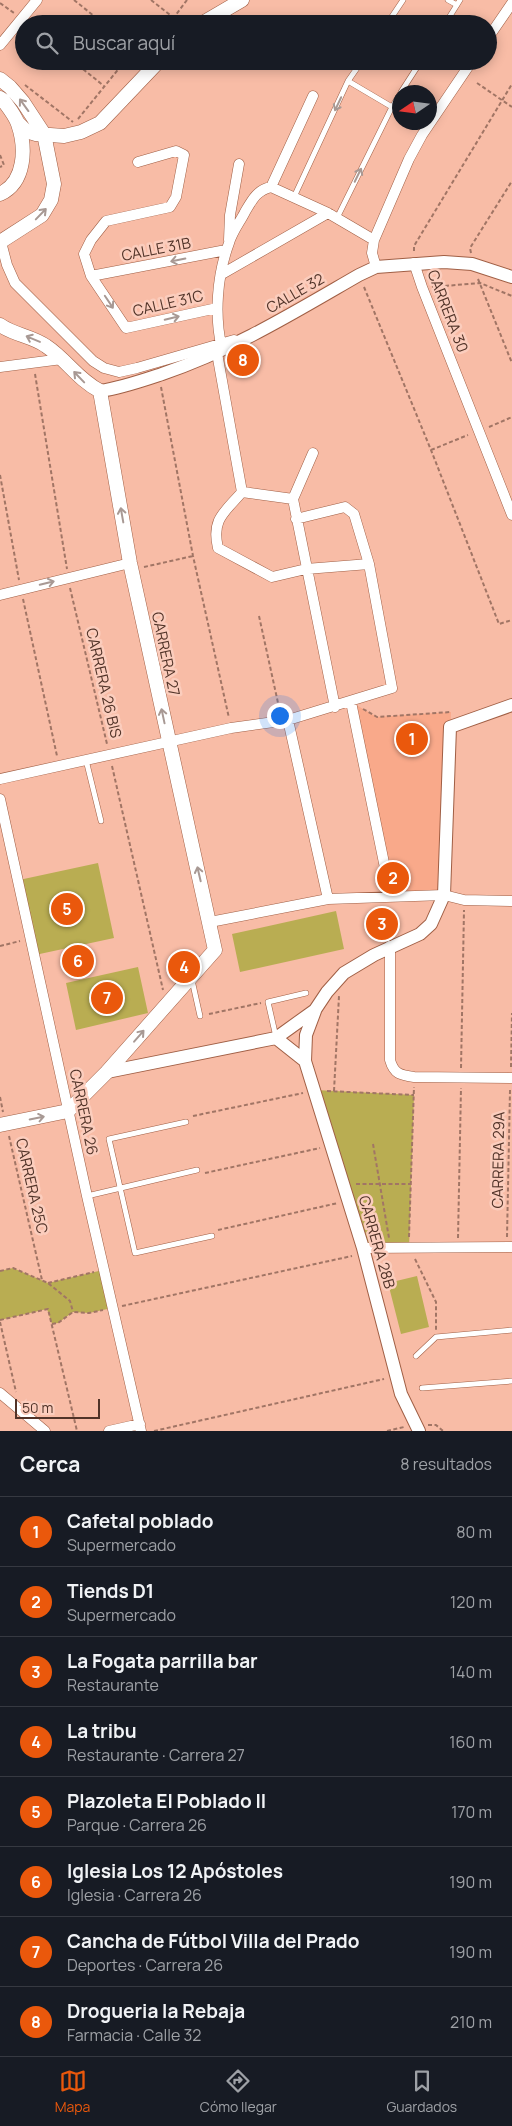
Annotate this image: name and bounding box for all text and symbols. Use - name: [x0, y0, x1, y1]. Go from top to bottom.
- search box: [15, 15, 497, 70]
- icon: search: [33, 29, 61, 57]
- text: Buscar aquí: [73, 30, 175, 56]
- north arrow: [392, 85, 437, 130]
- one-way arrow: [333, 96, 343, 111]
- one-way arrow: [19, 98, 29, 112]
- one-way arrow: [354, 168, 364, 183]
- one-way arrow: [34, 208, 46, 221]
- street label: CALLE 31B: [120, 232, 192, 266]
- one-way arrow: [171, 255, 187, 265]
- street label: CARRERA 30: [423, 267, 473, 355]
- street label: CALLE 32: [262, 268, 328, 318]
- street label: CALLE 31C: [131, 285, 206, 321]
- one-way arrow: [103, 295, 114, 309]
- one-way arrow: [163, 313, 179, 322]
- one-way arrow: [26, 334, 41, 344]
- pin: 8: [227, 341, 259, 379]
- one-way arrow: [73, 371, 85, 384]
- one-way arrow: [116, 507, 126, 523]
- one-way arrow: [39, 578, 55, 587]
- street label: CARRERA 27: [147, 610, 185, 698]
- street label: CARRERA 26 BIS: [81, 626, 127, 740]
- your location: [267, 703, 293, 729]
- one-way arrow: [157, 708, 167, 724]
- pin: 1: [396, 720, 428, 758]
- pin: 2: [377, 859, 409, 897]
- one-way arrow: [194, 867, 203, 883]
- pin: 5: [51, 890, 83, 928]
- pin: 3: [366, 905, 398, 943]
- pin: 6: [62, 942, 94, 980]
- pin: 4: [168, 948, 200, 986]
- pin: 7: [91, 979, 123, 1017]
- one-way arrow: [134, 1029, 145, 1042]
- street label: CARRERA 26: [65, 1067, 103, 1157]
- street label: CARRERA 29A: [487, 1111, 509, 1209]
- one-way arrow: [29, 1112, 45, 1122]
- street label: CARRERA 25C: [11, 1136, 53, 1236]
- street label: CARRERA 28B: [354, 1193, 400, 1291]
- scale bar: [15, 1396, 100, 1419]
- text: 50 m: [22, 1398, 53, 1417]
- text: Cerca: [20, 1450, 80, 1478]
- text: 8 resultados: [400, 1453, 492, 1475]
- text: Cafetal poblado: [67, 1508, 213, 1534]
- text: 1: [32, 1521, 40, 1543]
- text: 80 m: [456, 1521, 492, 1543]
- text: Supermercado: [67, 1534, 176, 1556]
- text: Tiends D1: [67, 1578, 154, 1604]
- text: 2: [31, 1591, 41, 1613]
- text: 120 m: [450, 1591, 492, 1613]
- text: Supermercado: [67, 1604, 176, 1626]
- text: La Fogata parrilla bar: [67, 1648, 258, 1674]
- text: 3: [31, 1661, 41, 1683]
- text: 140 m: [450, 1661, 492, 1683]
- text: Restaurante: [67, 1674, 159, 1696]
- text: La tribu: [67, 1718, 137, 1744]
- text: 4: [31, 1731, 41, 1753]
- text: 160 m: [449, 1731, 492, 1753]
- text: Restaurante · Carrera 27: [67, 1744, 245, 1766]
- text: Plazoleta El Poblado II: [67, 1788, 266, 1814]
- text: 5: [31, 1801, 41, 1823]
- text: 170 m: [451, 1801, 492, 1823]
- text: Parque · Carrera 26: [67, 1814, 207, 1836]
- text: Iglesia Los 12 Apóstoles: [67, 1858, 283, 1884]
- text: 6: [31, 1871, 41, 1893]
- text: 190 m: [449, 1871, 492, 1893]
- text: Iglesia · Carrera 26: [67, 1884, 202, 1906]
- text: Cancha de Fútbol Villa del Prado: [67, 1928, 360, 1954]
- text: 7: [32, 1941, 40, 1963]
- text: 190 m: [449, 1941, 492, 1963]
- text: Deportes · Carrera 26: [67, 1954, 223, 1976]
- text: Drogueria la Rebaja: [67, 1998, 245, 2024]
- text: 8: [31, 2011, 41, 2033]
- text: 210 m: [450, 2011, 492, 2033]
- text: Farmacia · Calle 32: [67, 2024, 201, 2046]
- tab: Mapa: [55, 2067, 90, 2116]
- tab: Cómo llegar: [200, 2067, 277, 2116]
- tab: Guardados: [386, 2067, 457, 2116]

